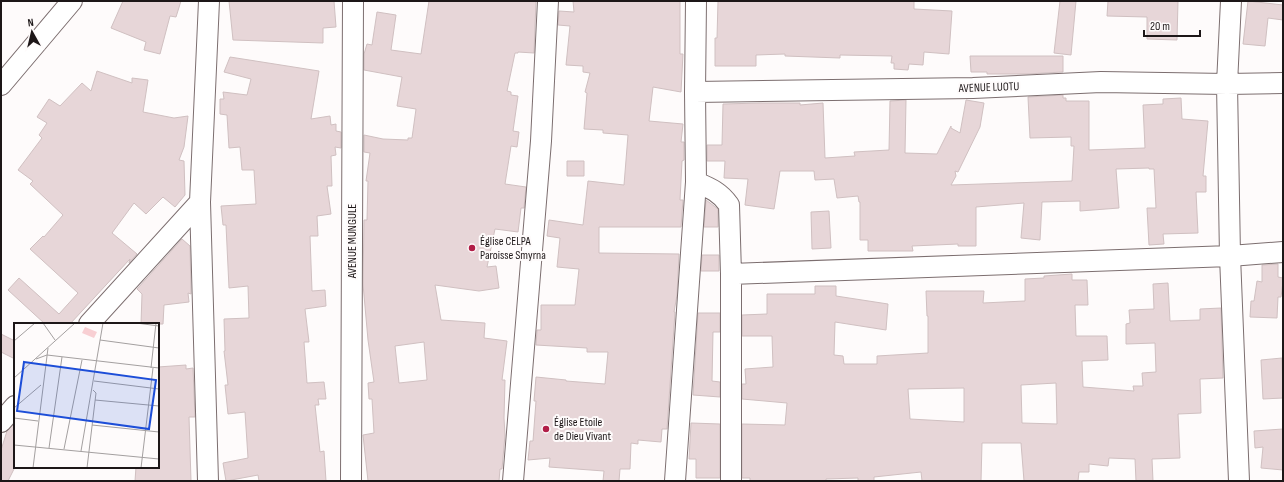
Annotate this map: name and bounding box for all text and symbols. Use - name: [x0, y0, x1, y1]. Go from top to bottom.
- north arrow: [12, 12, 52, 52]
- scale bar: [1144, 12, 1200, 38]
- text: N: [27, 16, 35, 29]
- text: 20 m: [1150, 19, 1170, 34]
- street label: AVENUE LUOTU: [957, 79, 1020, 96]
- street label: AVENUE MUNGULE: [345, 204, 360, 279]
- place label: Église CELPA Paroisse Smyrna: [480, 234, 546, 263]
- marker: Église CELPA Paroisse Smyrna: [467, 243, 477, 253]
- inset map: [14, 323, 159, 468]
- place label: Église Etoile de Dieu Vivant: [554, 415, 612, 444]
- marker: Église Etoile de Dieu Vivant: [541, 424, 551, 434]

